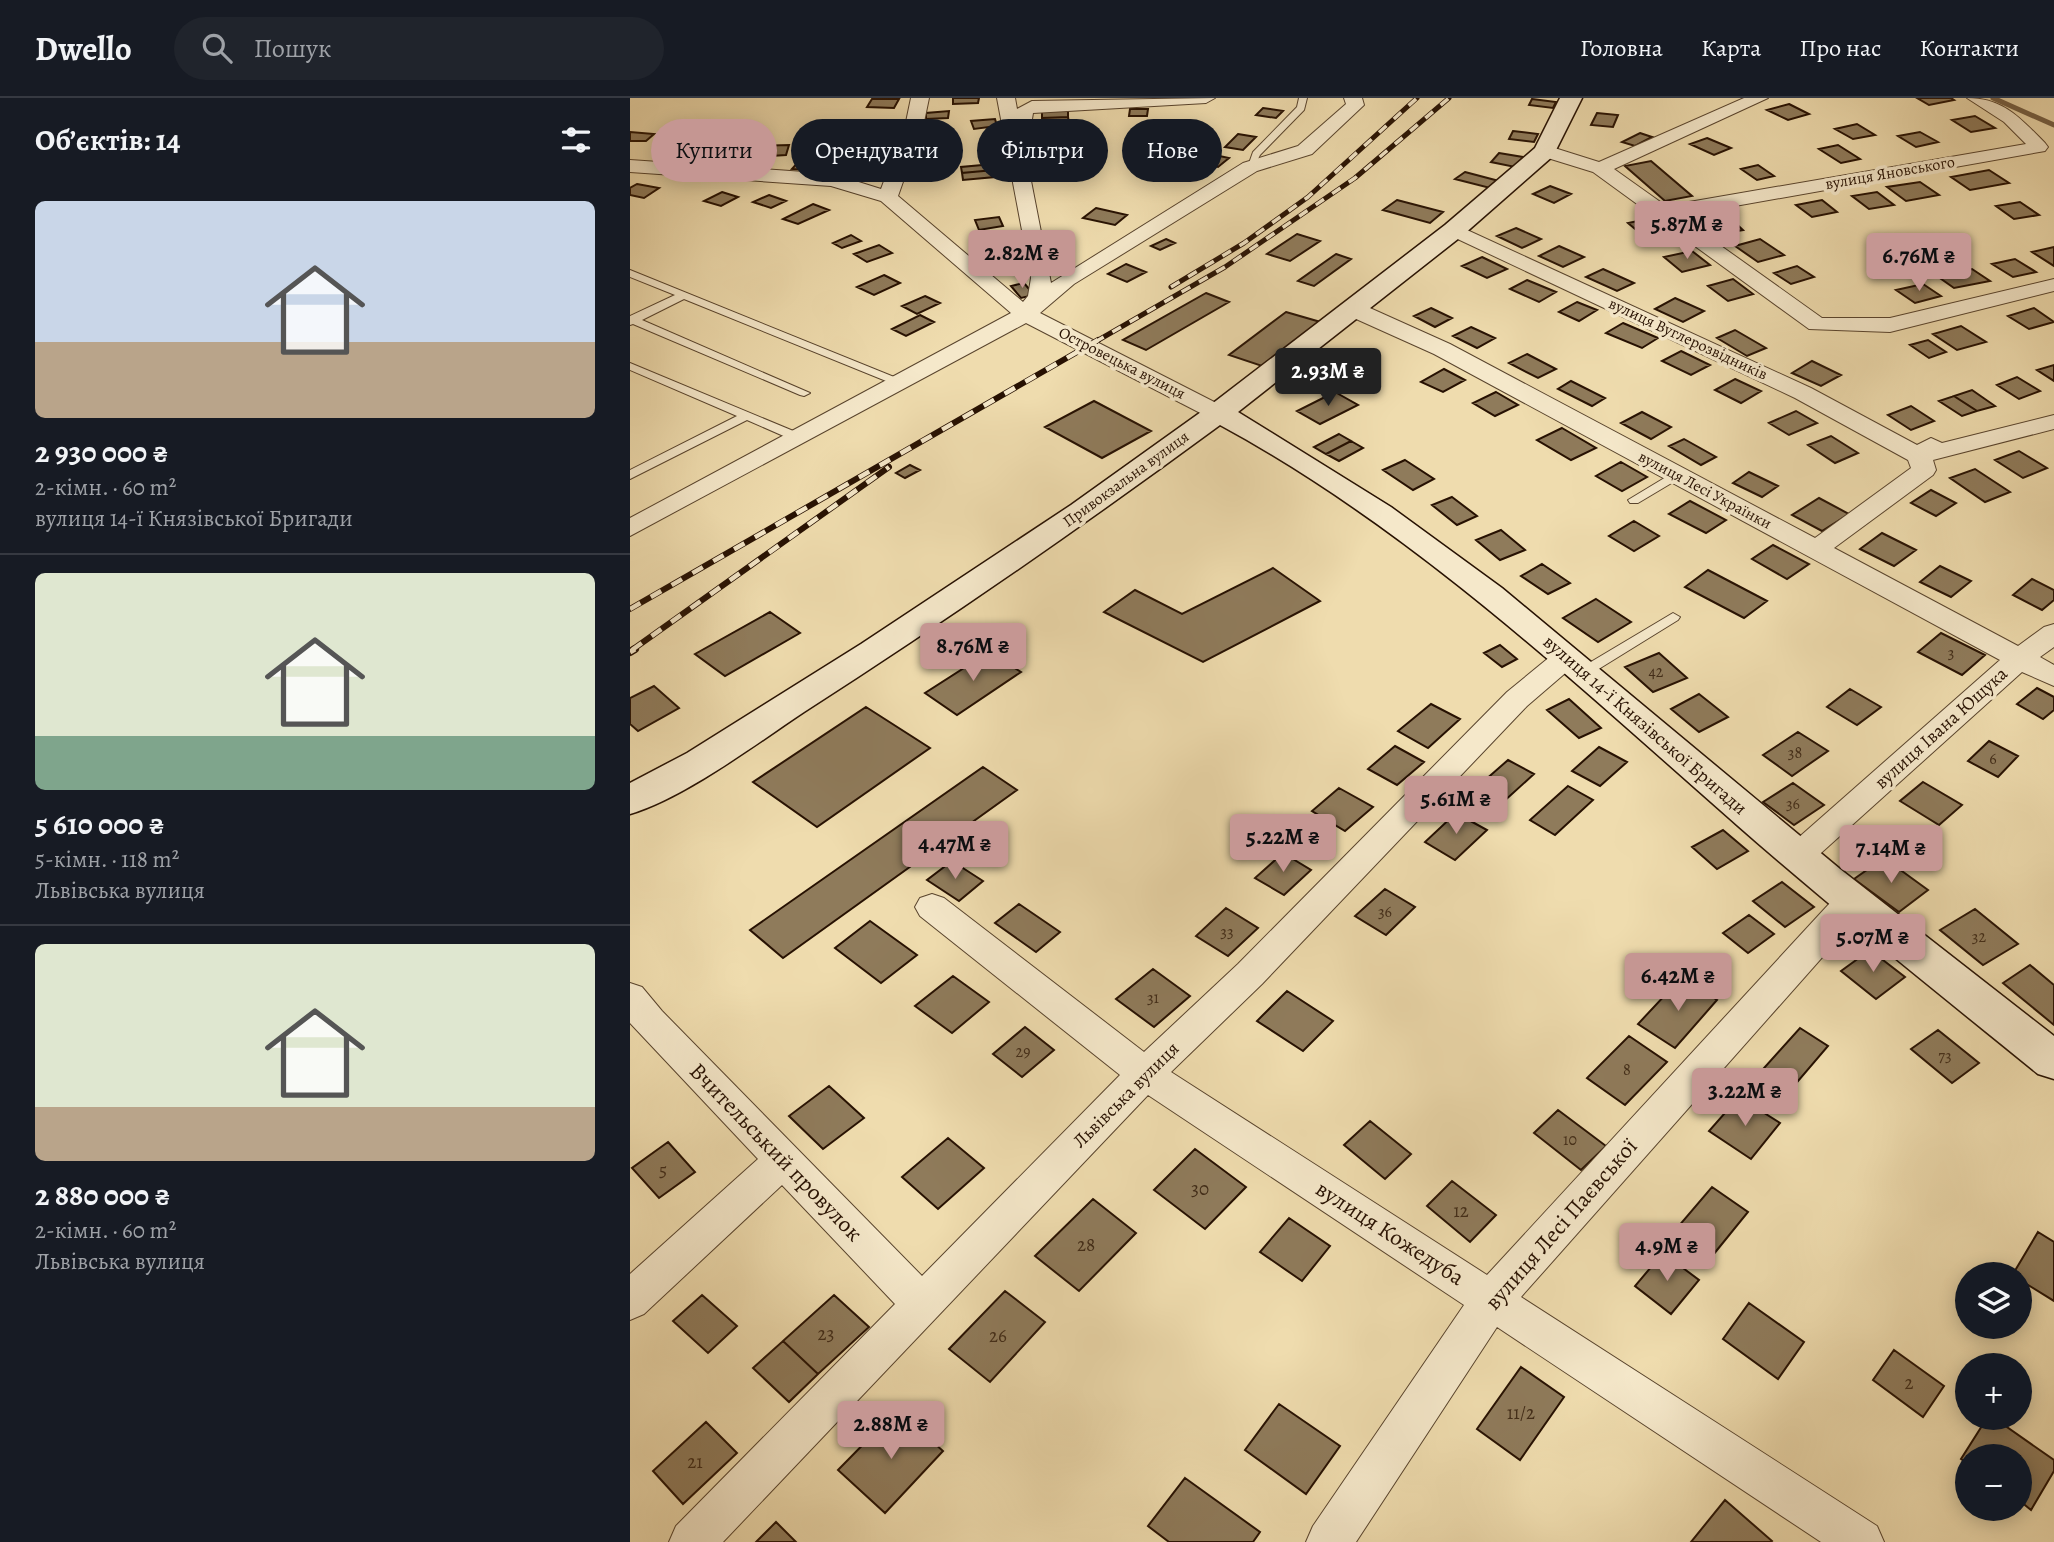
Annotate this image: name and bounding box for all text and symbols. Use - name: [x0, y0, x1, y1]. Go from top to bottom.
- search box: [174, 17, 664, 80]
- text: Dwello: [35, 26, 132, 71]
- icon: search: [198, 29, 236, 67]
- text: Пошук: [254, 31, 331, 66]
- text: Головна: [1580, 32, 1663, 64]
- text: Карта: [1701, 32, 1761, 64]
- text: Про нас: [1799, 32, 1881, 64]
- text: Контакти: [1919, 32, 2019, 64]
- chip: Купити: [651, 119, 777, 182]
- chip: Орендувати: [791, 119, 963, 182]
- chip: Фільтри: [977, 119, 1108, 182]
- chip: Нове: [1122, 119, 1222, 182]
- text: Об’єктів: 14: [35, 120, 181, 160]
- icon: filters: [557, 121, 595, 159]
- street label: вулиця Яновського: [1823, 151, 1957, 195]
- pin: 5.87M ₴: [1622, 202, 1752, 261]
- text: 5.87M ₴: [1651, 208, 1723, 239]
- pin: 2.82M ₴: [957, 230, 1087, 290]
- pin: 6.76M ₴: [1854, 234, 1984, 293]
- text: 2.82M ₴: [984, 237, 1060, 268]
- text: 6.76M ₴: [1882, 240, 1956, 271]
- icon: home: [252, 247, 378, 373]
- street label: вулиця Вуглерозвідників: [1605, 292, 1771, 386]
- street label: Островецька вулиця: [1055, 321, 1189, 405]
- pin: 2.93M ₴: [1263, 348, 1393, 408]
- text: 2.93M ₴: [1291, 355, 1365, 386]
- street label: Привокзальна вулиця: [1058, 426, 1194, 532]
- text: 2 930 000 ₴: [35, 432, 168, 472]
- street label: вулиця Лесі Українки: [1634, 446, 1776, 534]
- text: 2-кімн. · 60 m²: [35, 472, 176, 503]
- text: вулиця 14-ї Князівської Бригади: [35, 503, 353, 534]
- icon: home: [252, 619, 378, 745]
- pin: 8.76M ₴: [908, 624, 1038, 683]
- street label: вулиця 14-ї Князівської Бригади: [1537, 629, 1753, 821]
- text: 8.76M ₴: [936, 630, 1010, 661]
- house number: 3: [1948, 642, 1954, 664]
- house number: 42: [1649, 661, 1664, 683]
- street label: вулиця Івана Ющука: [1869, 661, 2013, 795]
- house number: 38: [1788, 742, 1802, 764]
- house number: 6: [1989, 748, 1997, 770]
- pin: 5.61M ₴: [1391, 776, 1521, 836]
- text: 5.61M ₴: [1421, 783, 1491, 814]
- house number: 36: [1786, 793, 1800, 815]
- text: 5 610 000 ₴: [35, 804, 165, 844]
- pin: 5.22M ₴: [1218, 814, 1348, 874]
- text: 5.22M ₴: [1246, 821, 1320, 852]
- pin: 4.47M ₴: [890, 822, 1020, 881]
- pin: 7.14M ₴: [1826, 826, 1956, 885]
- text: 4.47M ₴: [918, 828, 992, 859]
- text: 7.14M ₴: [1856, 832, 1926, 863]
- text: 5-кімн. · 118 m²: [35, 844, 179, 875]
- text: Львівська вулиця: [35, 875, 205, 906]
- house number: 36: [1378, 901, 1392, 923]
- pin: 5.07M ₴: [1808, 914, 1938, 974]
- house number: 33: [1220, 921, 1234, 943]
- text: 5.07M ₴: [1836, 921, 1910, 952]
- house number: 32: [1972, 926, 1987, 948]
- pin: 6.42M ₴: [1613, 954, 1743, 1013]
- text: 6.42M ₴: [1641, 960, 1715, 991]
- house number: 31: [1147, 987, 1160, 1009]
- icon: home: [252, 990, 378, 1116]
- street label: Львівська вулиця: [1067, 1036, 1185, 1154]
- house number: 29: [1016, 1041, 1030, 1063]
- house number: 73: [1938, 1045, 1952, 1067]
- street label: Вчительський провулок: [683, 1056, 870, 1248]
- house number: 8: [1623, 1059, 1631, 1081]
- pin: 3.22M ₴: [1680, 1068, 1810, 1128]
- text: 3.22M ₴: [1708, 1075, 1782, 1106]
- house number: 10: [1563, 1129, 1577, 1151]
- street label: вулиця Лесі Паєвської: [1478, 1131, 1645, 1317]
- house number: 5: [659, 1157, 667, 1183]
- street label: вулиця Кожедуба: [1310, 1173, 1471, 1293]
- text: 2 880 000 ₴: [35, 1175, 170, 1215]
- house number: 30: [1191, 1176, 1209, 1202]
- house number: 12: [1453, 1198, 1469, 1224]
- text: 2-кімн. · 60 m²: [35, 1215, 176, 1246]
- pin: 4.9M ₴: [1610, 1224, 1724, 1283]
- text: 4.9M ₴: [1635, 1230, 1699, 1261]
- house number: 28: [1077, 1232, 1095, 1258]
- text: Львівська вулиця: [35, 1246, 205, 1277]
- map controls: [1955, 1262, 2032, 1521]
- button: layers: [1955, 1262, 2032, 1339]
- house number: 23: [818, 1321, 834, 1347]
- house number: 26: [989, 1323, 1007, 1349]
- button: +: [1955, 1353, 2032, 1430]
- house number: 2: [1904, 1370, 1914, 1396]
- house number: 11/2: [1507, 1400, 1535, 1426]
- pin: 2.88M ₴: [826, 1402, 956, 1461]
- text: 2.88M ₴: [853, 1408, 929, 1439]
- button: −: [1955, 1444, 2032, 1521]
- house number: 21: [687, 1449, 703, 1475]

